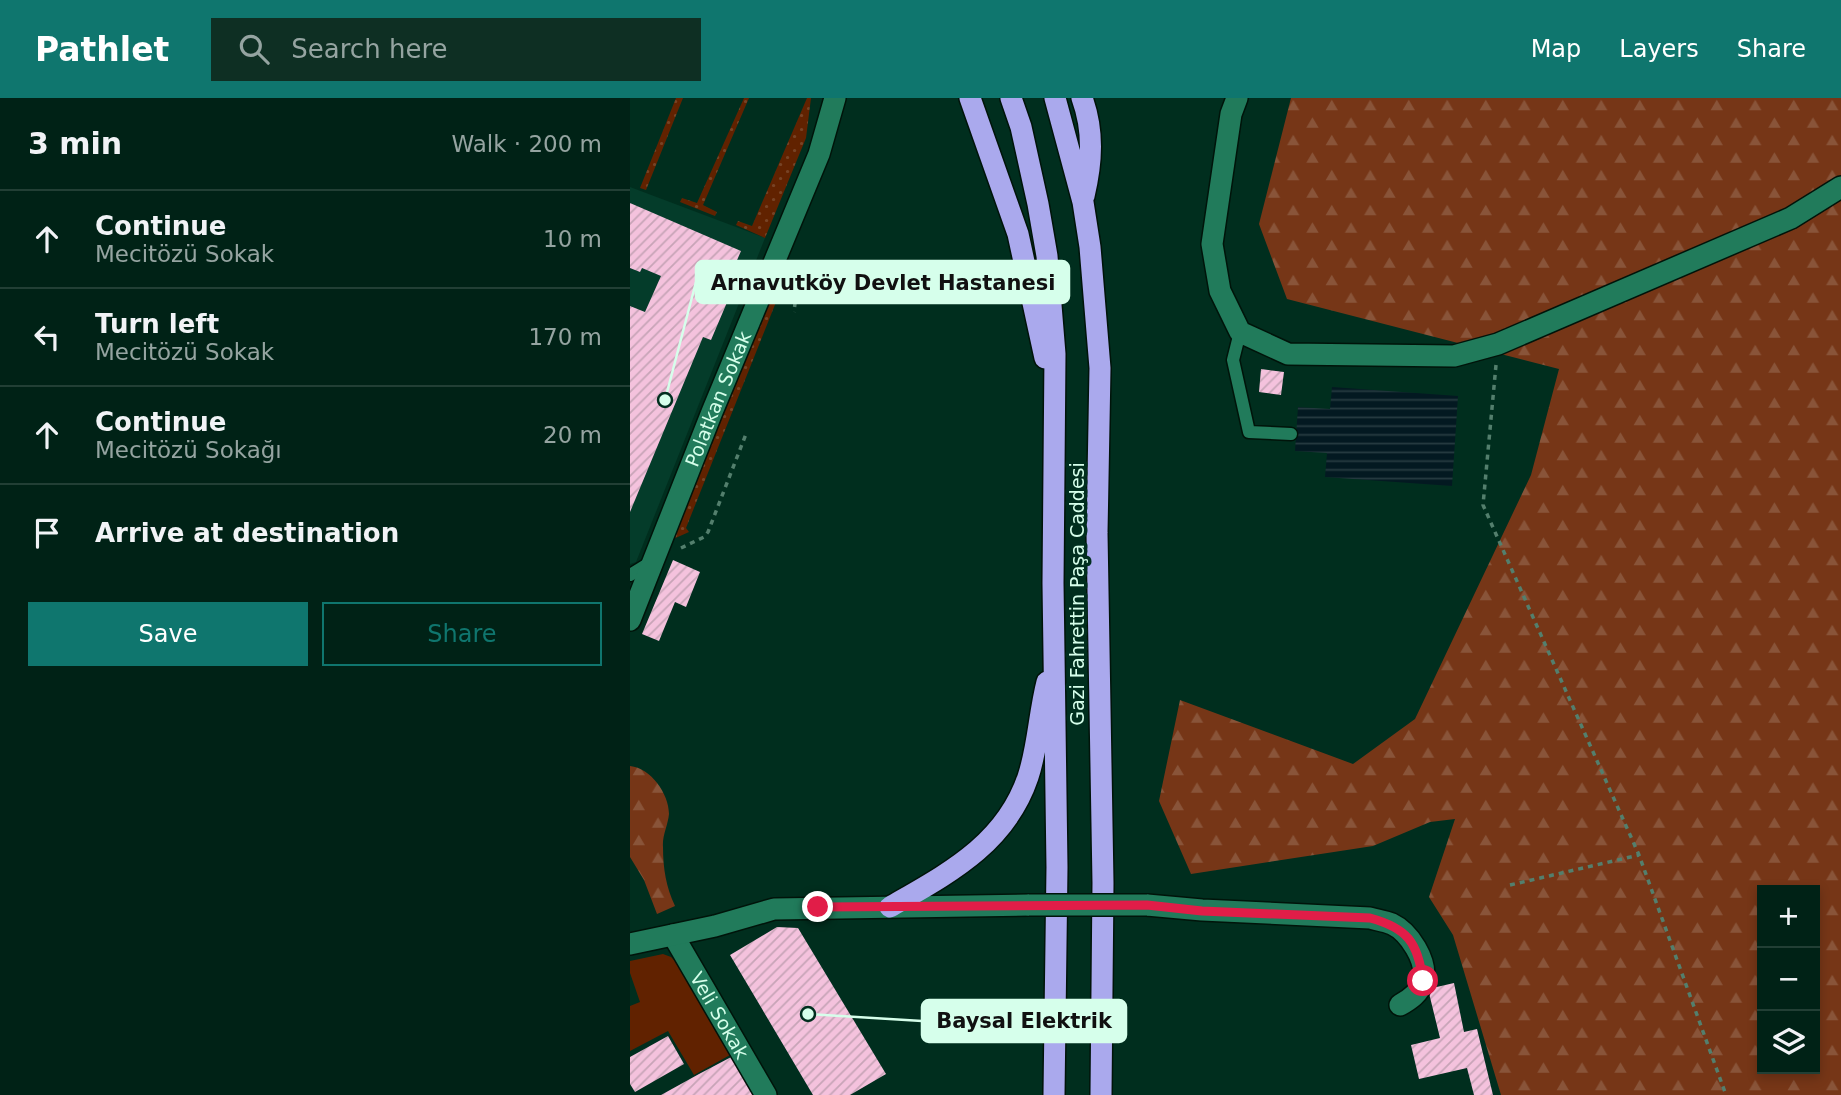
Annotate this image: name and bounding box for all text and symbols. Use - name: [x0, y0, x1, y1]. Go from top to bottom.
- search box: [211, 18, 701, 81]
- text: Pathlet: [35, 30, 169, 69]
- icon: search: [235, 30, 273, 68]
- text: Search here: [291, 34, 448, 64]
- text: Map: [1531, 35, 1581, 63]
- text: Layers: [1619, 35, 1699, 63]
- text: Share: [1737, 35, 1806, 63]
- text: 3 min: [28, 126, 122, 161]
- text: Walk · 200 m: [451, 131, 602, 157]
- text: Continue: [95, 211, 226, 241]
- icon: ahead: [28, 220, 66, 258]
- text: 10 m: [543, 226, 602, 252]
- text: Mecitözü Sokak: [95, 241, 274, 267]
- callout: Arnavutköy Devlet Hastanesi: [696, 261, 1069, 303]
- text: Arnavutköy Devlet Hastanesi: [711, 271, 1055, 295]
- text: Turn left: [95, 309, 219, 339]
- icon: left: [28, 318, 66, 356]
- text: 170 m: [528, 324, 602, 350]
- street label: Polatkan Sokak: [681, 328, 755, 470]
- text: Mecitözü Sokak: [95, 339, 274, 365]
- text: Continue: [95, 407, 226, 437]
- icon: ahead: [28, 416, 66, 454]
- text: 20 m: [543, 422, 602, 448]
- text: Mecitözü Sokağı: [95, 437, 282, 463]
- street label: Gazi Fahrettin Paşa Caddesi: [1066, 462, 1088, 726]
- icon: arrive: [28, 514, 66, 552]
- text: Arrive at destination: [95, 518, 399, 548]
- button: Save: [28, 602, 308, 666]
- button: Share: [322, 602, 602, 666]
- map controls: [1757, 885, 1820, 1074]
- button: +: [1757, 885, 1820, 948]
- route end: [802, 891, 833, 922]
- button: −: [1757, 948, 1820, 1011]
- route start: [1407, 965, 1438, 996]
- street label: Veli Sokak: [686, 968, 754, 1063]
- callout: Baysal Elektrik: [922, 1000, 1126, 1042]
- text: Baysal Elektrik: [936, 1009, 1113, 1033]
- button: layers: [1757, 1011, 1820, 1074]

